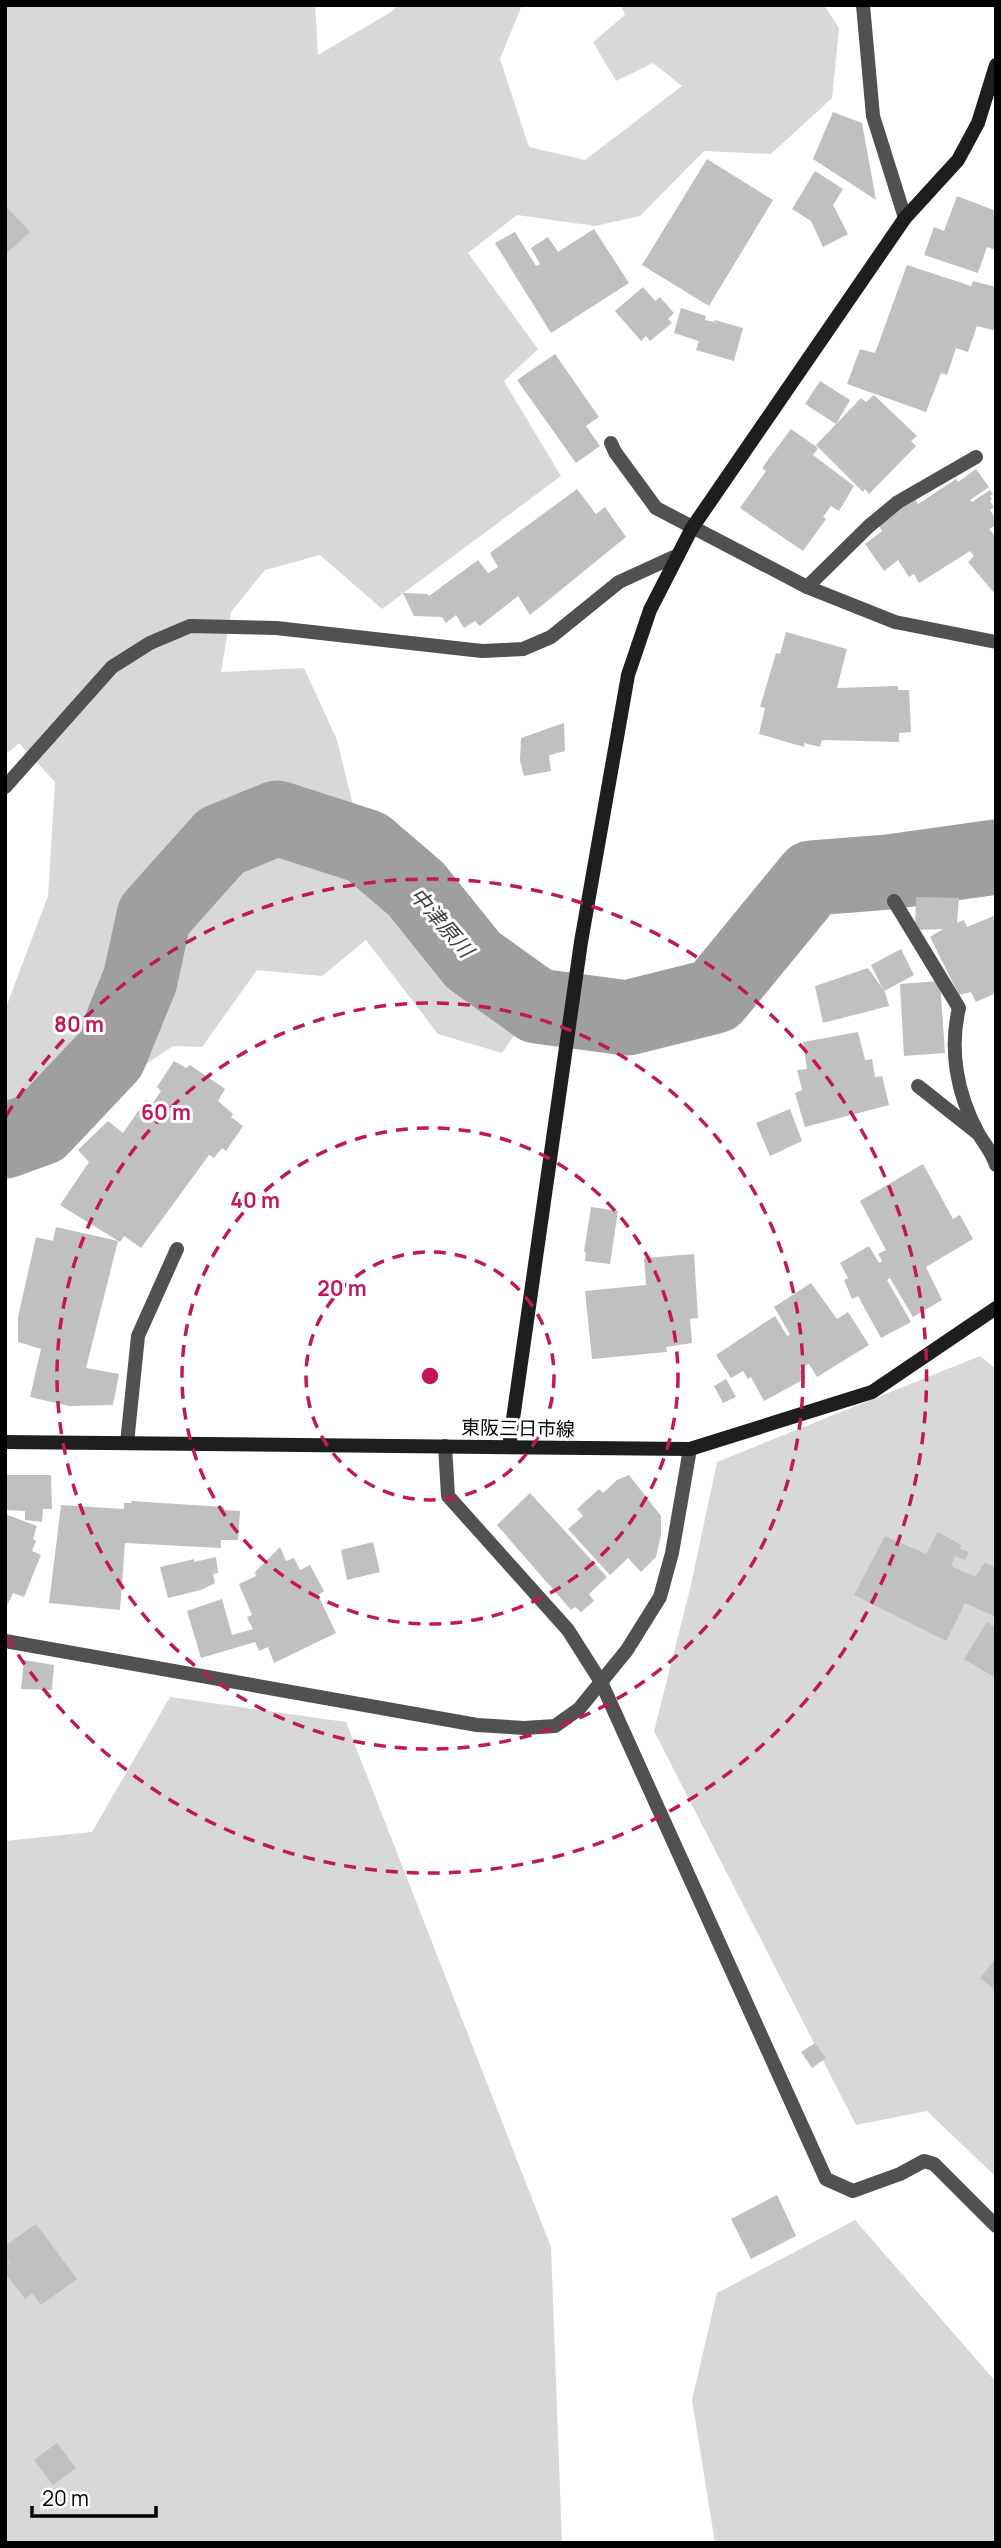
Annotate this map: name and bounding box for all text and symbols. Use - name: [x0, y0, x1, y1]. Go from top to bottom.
- water label: 中津原川: [404, 881, 481, 964]
- text: 80 m: [54, 1010, 104, 1038]
- text: 60 m: [141, 1098, 191, 1126]
- text: 40 m: [230, 1186, 280, 1214]
- text: 20 m: [317, 1274, 367, 1302]
- centre of rings: [418, 1364, 442, 1388]
- street label: 東阪三日市線: [461, 1414, 575, 1442]
- scale bar: [32, 2474, 156, 2518]
- text: 20 m: [42, 2484, 89, 2512]

